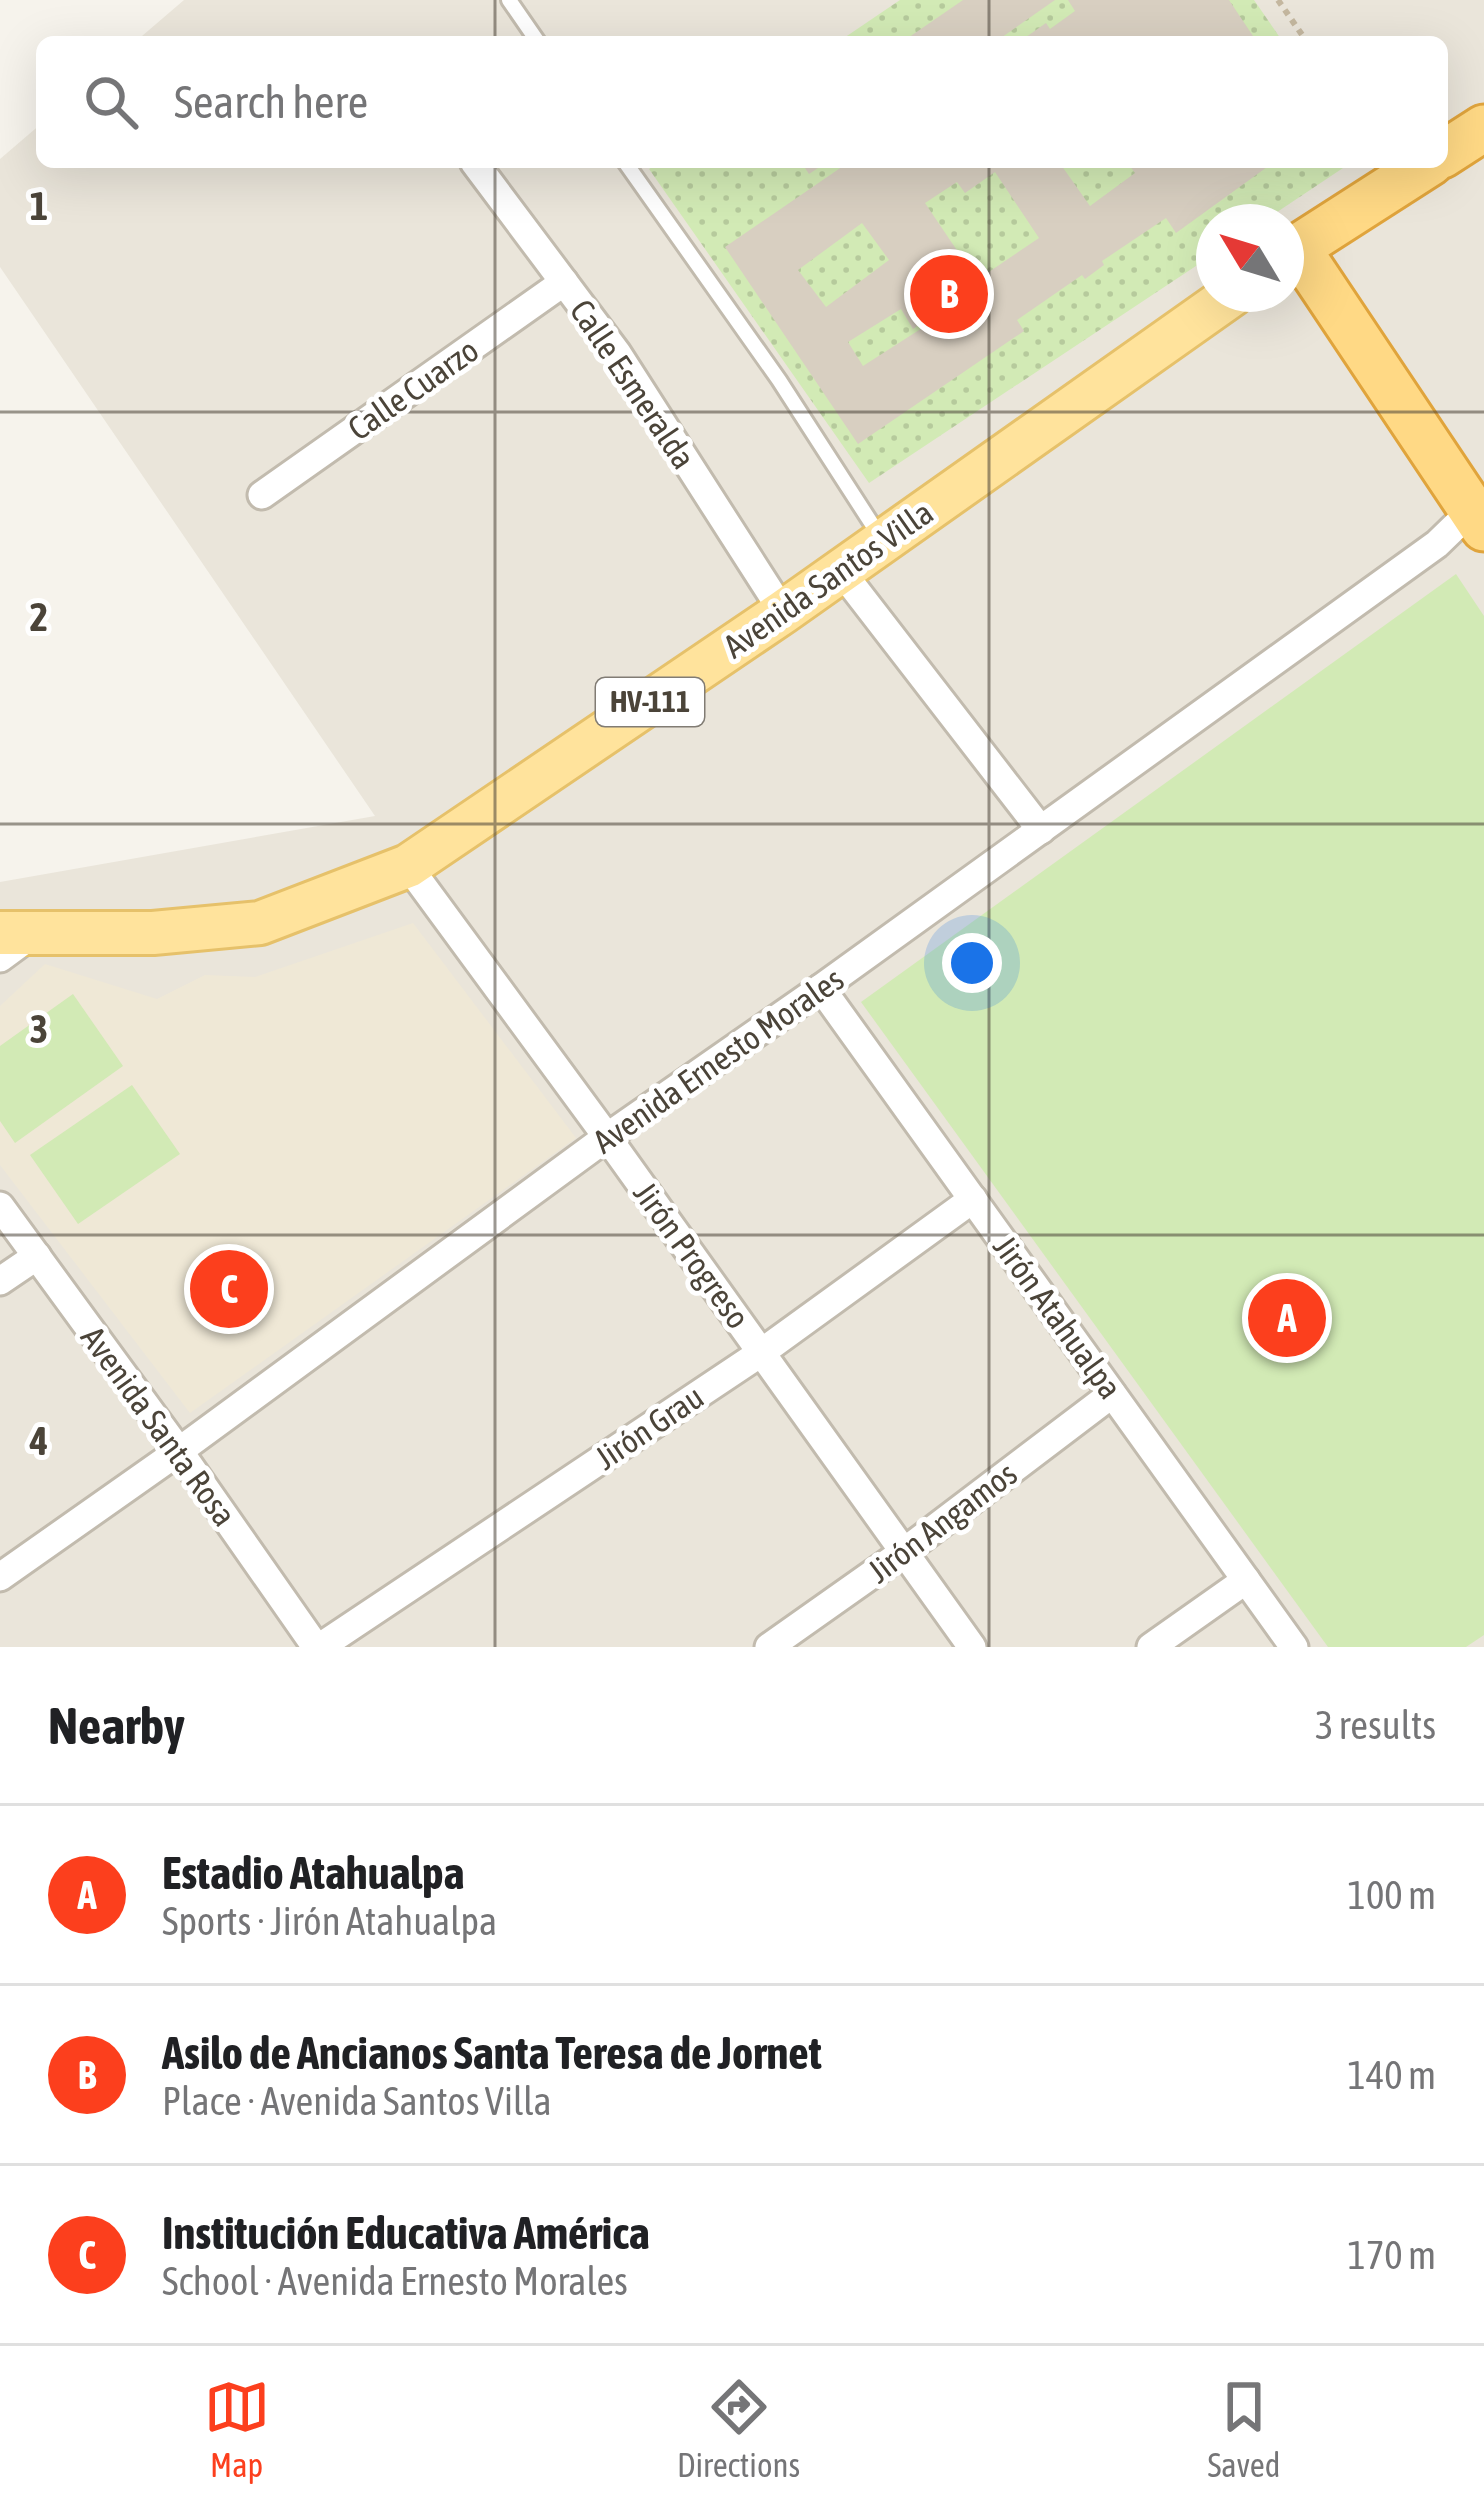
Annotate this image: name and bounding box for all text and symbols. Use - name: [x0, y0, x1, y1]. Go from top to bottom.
- search box: [36, 36, 1448, 168]
- icon: search: [78, 69, 144, 135]
- text: Search here: [174, 76, 368, 128]
- text: 1: [30, 184, 48, 228]
- north arrow: [1196, 204, 1304, 312]
- pin: B: [910, 249, 988, 339]
- street label: Calle Esmeralda: [563, 292, 703, 476]
- street label: Calle Cuarzo: [341, 330, 485, 448]
- street label: Avenida Santos Villa: [716, 493, 940, 665]
- text: 2: [30, 595, 48, 639]
- road number: HV-111: [596, 678, 704, 726]
- your location: [942, 933, 1002, 993]
- street label: Avenida Ernesto Morales: [586, 959, 850, 1161]
- text: 3: [30, 1007, 48, 1051]
- street label: Jirón Progreso: [626, 1174, 758, 1336]
- street label: Jirón Atahualpa: [986, 1228, 1130, 1406]
- pin: C: [190, 1244, 268, 1334]
- pin: A: [1248, 1273, 1326, 1363]
- street label: Avenida Santa Rosa: [74, 1319, 244, 1533]
- street label: Jirón Grau: [588, 1377, 710, 1477]
- text: 4: [29, 1419, 48, 1463]
- street label: Jirón Angamos: [860, 1454, 1024, 1590]
- text: Nearby: [48, 1696, 185, 1755]
- text: 3 results: [1315, 1703, 1436, 1747]
- text: Estadio Atahualpa: [162, 1847, 465, 1899]
- text: A: [77, 1873, 97, 1917]
- text: 100 m: [1348, 1873, 1436, 1917]
- text: Sports · Jirón Atahualpa: [162, 1899, 497, 1943]
- text: Asilo de Ancianos Santa Teresa de Jornet: [162, 2027, 822, 2079]
- text: B: [78, 2053, 96, 2097]
- text: 140 m: [1348, 2053, 1436, 2097]
- text: Place · Avenida Santos Villa: [162, 2079, 552, 2123]
- text: Institución Educativa América: [162, 2207, 650, 2259]
- text: C: [78, 2233, 96, 2277]
- text: 170 m: [1348, 2233, 1436, 2277]
- text: School · Avenida Ernesto Morales: [162, 2259, 628, 2303]
- tab: Map: [204, 2374, 270, 2484]
- tab: Directions: [677, 2374, 800, 2484]
- tab: Saved: [1207, 2374, 1280, 2484]

